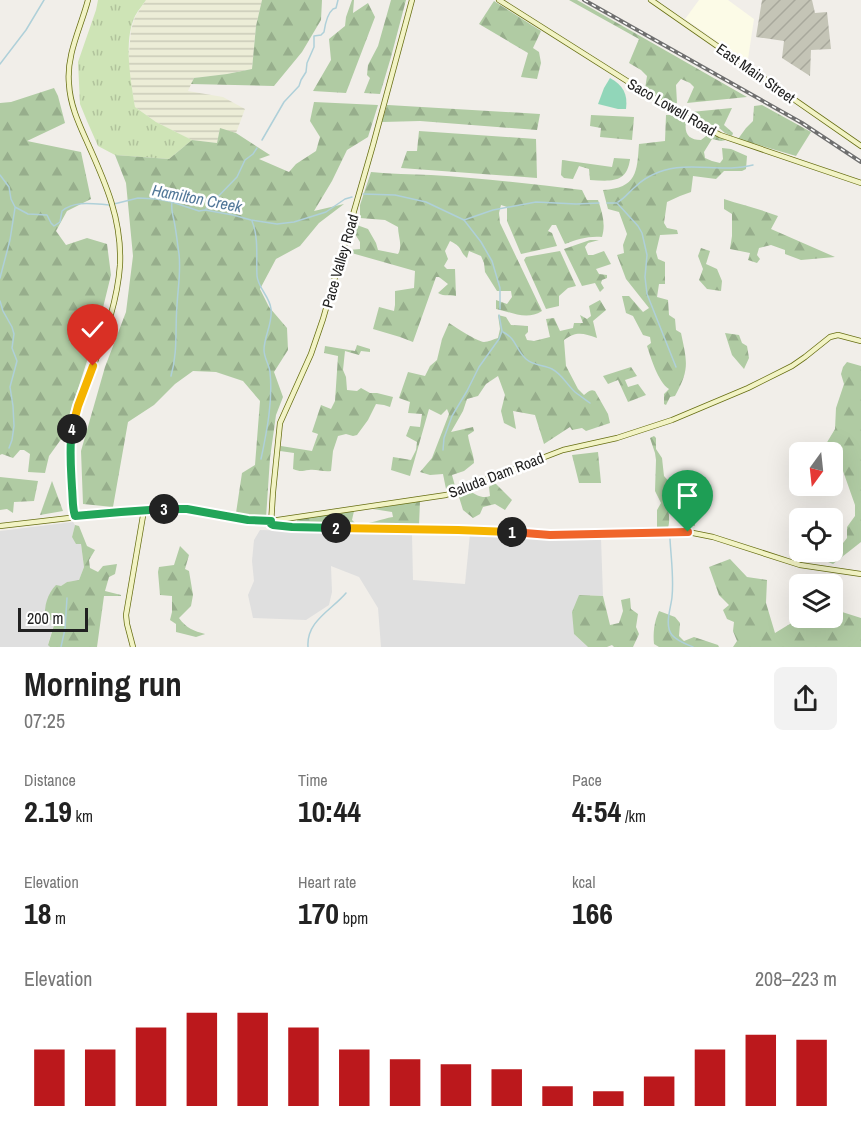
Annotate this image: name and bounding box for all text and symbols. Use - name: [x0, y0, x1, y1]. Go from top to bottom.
- street label: East Main Street: [712, 38, 800, 108]
- street label: Saco Lowell Road: [624, 73, 720, 141]
- water label: Hamilton Creek: [150, 179, 244, 218]
- street label: Pace Valley Road: [317, 212, 363, 310]
- pin: [67, 304, 118, 366]
- icon: check: [76, 313, 109, 346]
- pin: 4: [57, 414, 87, 444]
- text: 4: [68, 418, 76, 440]
- north arrow: [789, 442, 843, 496]
- map controls: [789, 442, 843, 628]
- street label: Saluda Dam Road: [445, 447, 547, 503]
- pin: [662, 470, 713, 532]
- icon: arrive: [671, 479, 704, 512]
- pin: 3: [149, 494, 179, 524]
- text: 3: [160, 498, 168, 520]
- button: locate: [789, 508, 843, 562]
- pin: 2: [321, 513, 351, 543]
- text: 2: [332, 517, 340, 539]
- pin: 1: [497, 517, 527, 547]
- text: 1: [508, 521, 516, 543]
- button: layers: [789, 574, 843, 628]
- scale bar: [18, 605, 88, 632]
- text: 200 m: [27, 607, 63, 629]
- text: Morning run: [24, 662, 182, 706]
- button: share: [774, 667, 837, 730]
- text: 07:25: [24, 707, 65, 734]
- text: Distance: [24, 769, 76, 791]
- text: Time: [298, 769, 328, 791]
- text: Pace: [572, 769, 602, 791]
- text: 2.19: [24, 791, 72, 831]
- text: 10:44: [298, 791, 361, 831]
- text: 4:54: [572, 791, 621, 831]
- text: km: [72, 805, 93, 827]
- text: /km: [621, 805, 646, 827]
- text: Elevation: [24, 871, 79, 893]
- text: Heart rate: [298, 871, 356, 893]
- text: kcal: [572, 871, 595, 893]
- text: 18: [24, 893, 51, 933]
- text: 170: [298, 893, 339, 933]
- text: 166: [572, 893, 613, 933]
- text: m: [51, 907, 66, 929]
- text: bpm: [339, 907, 368, 929]
- text: Elevation: [24, 965, 92, 992]
- text: 208–223 m: [755, 965, 837, 992]

